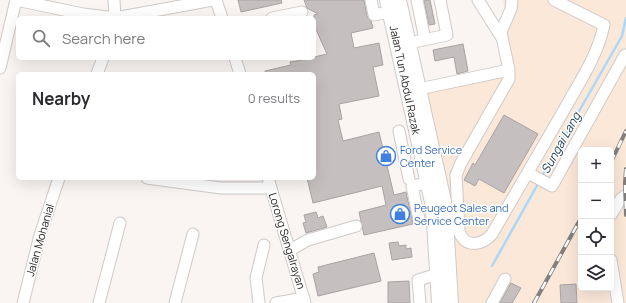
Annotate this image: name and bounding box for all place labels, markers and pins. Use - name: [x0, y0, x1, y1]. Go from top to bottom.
- place label: Ford Service Center: [400, 142, 463, 170]
- shop icon: Ford Service Center: [375, 145, 397, 167]
- place label: Peugeot Sales and Service Center: [414, 200, 509, 228]
- shop icon: Peugeot Sales and Service Center: [389, 203, 411, 225]

